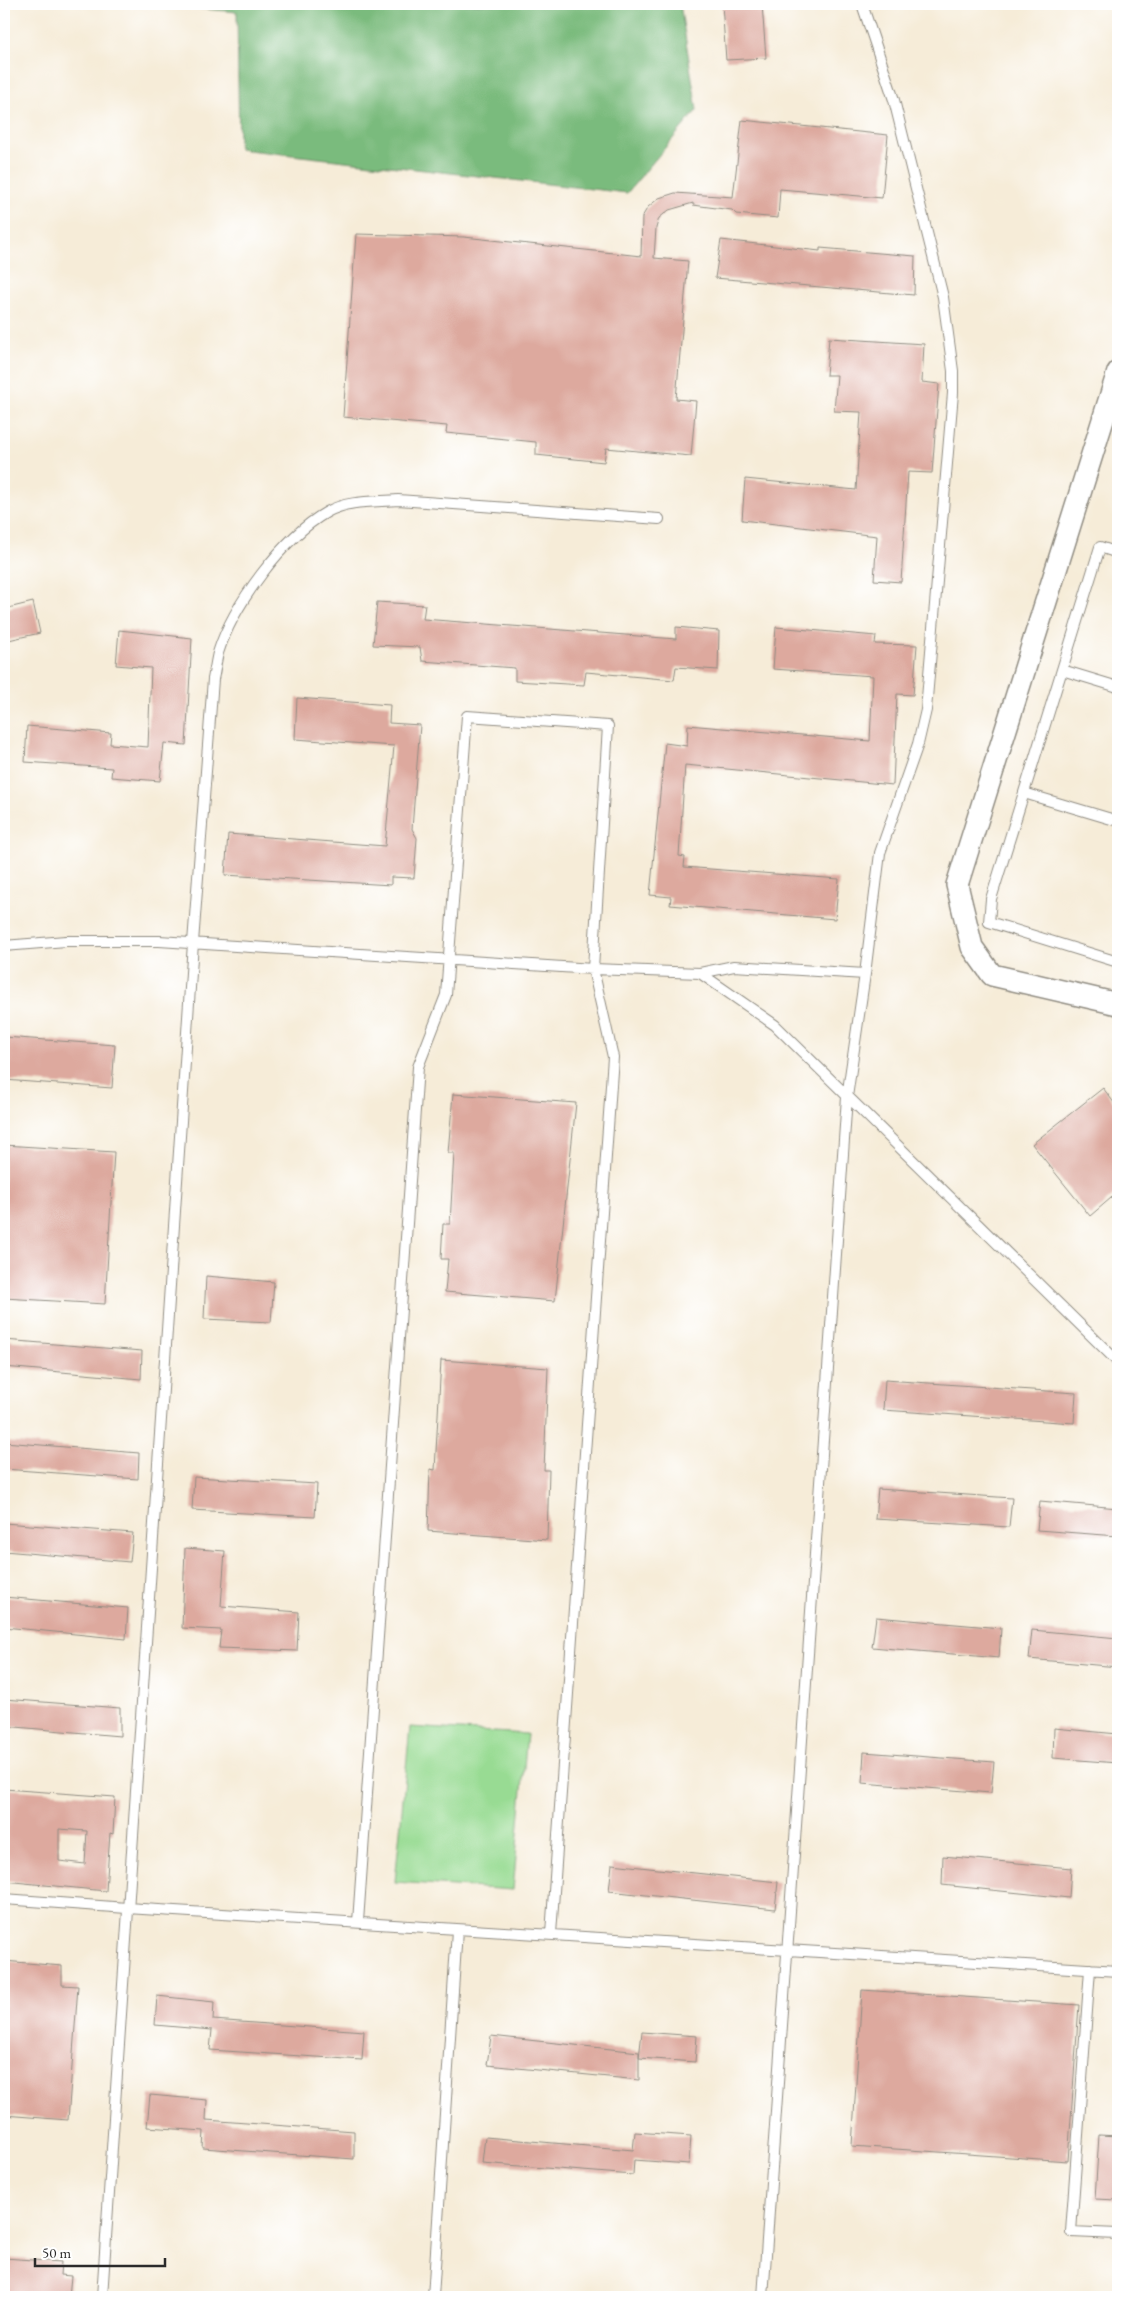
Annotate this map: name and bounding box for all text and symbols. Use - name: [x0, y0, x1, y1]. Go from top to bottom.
- scale bar: [35, 2236, 165, 2268]
- text: 50 m: [42, 2243, 71, 2262]

